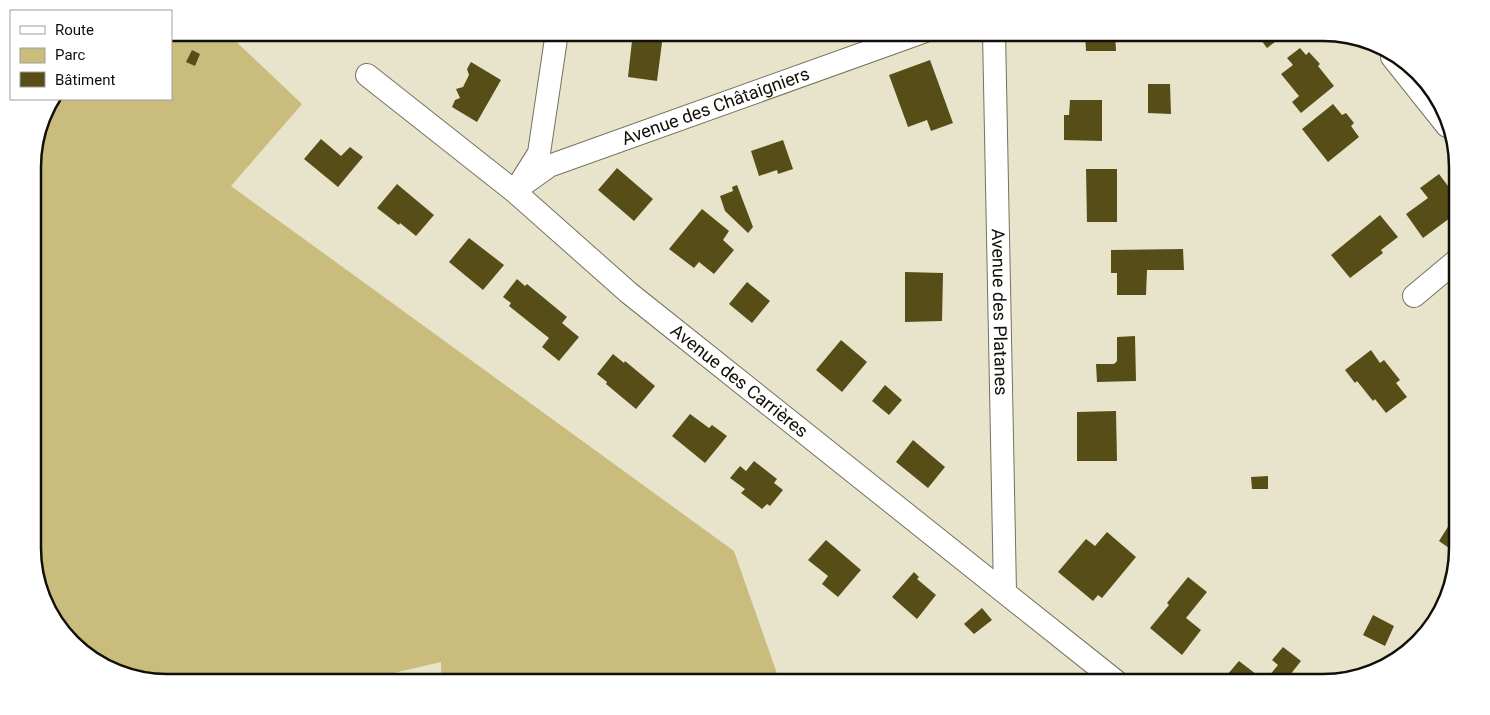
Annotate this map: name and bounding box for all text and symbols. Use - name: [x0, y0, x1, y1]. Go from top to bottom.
- legend: [10, 10, 172, 100]
- text: Route: [55, 21, 94, 39]
- text: Parc: [55, 46, 85, 64]
- street label: Avenue des Châtaigniers: [619, 63, 812, 149]
- text: Bâtiment: [55, 71, 115, 89]
- street label: Avenue des Platanes: [988, 228, 1012, 396]
- street label: Avenue des Carrières: [667, 320, 812, 441]

